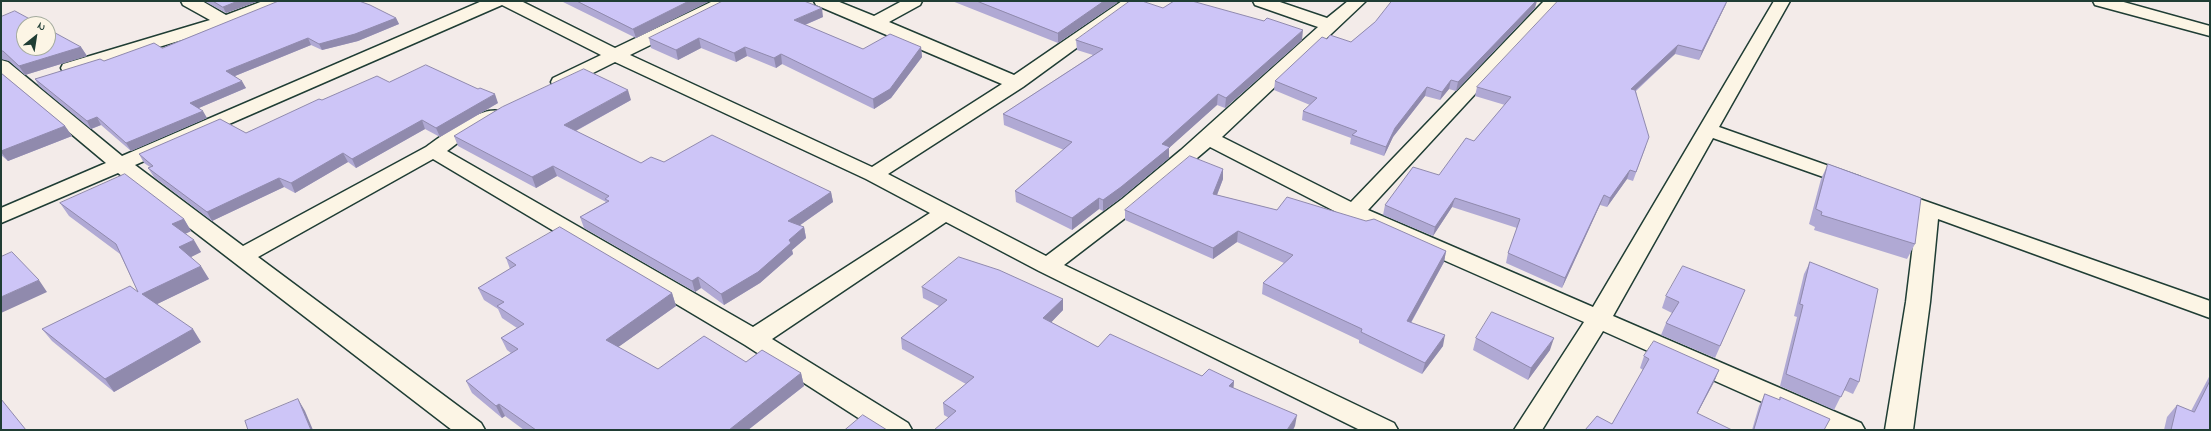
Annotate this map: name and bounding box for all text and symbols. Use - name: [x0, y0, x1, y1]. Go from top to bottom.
- north arrow: [16, 16, 56, 56]
- text: N: [34, 18, 49, 35]

